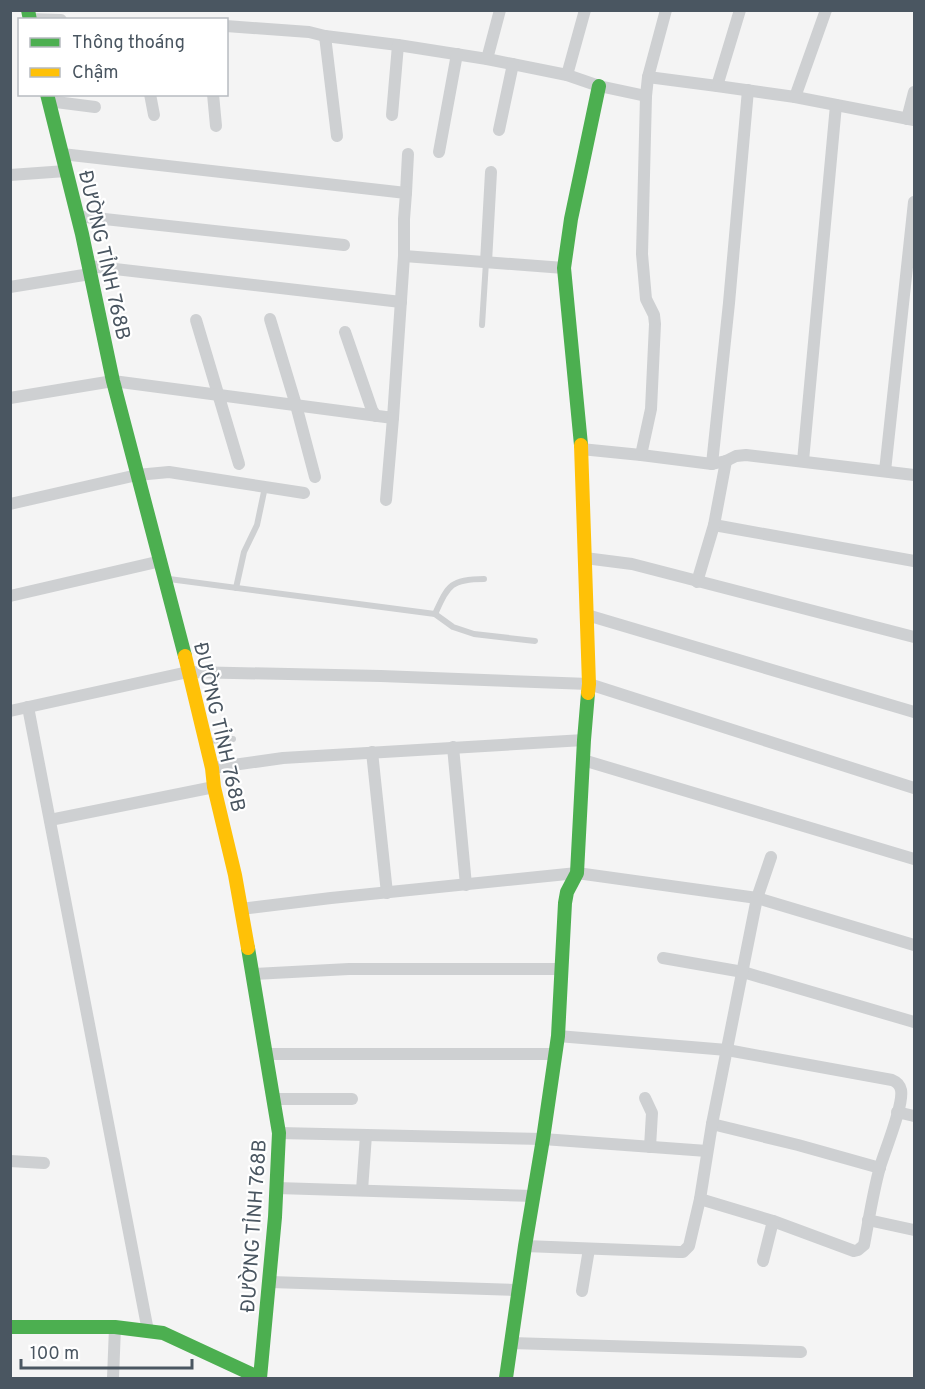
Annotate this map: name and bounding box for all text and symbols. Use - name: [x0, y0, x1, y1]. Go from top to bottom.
- legend: [18, 18, 228, 96]
- text: Thông thoáng: [72, 32, 185, 55]
- text: Chậm: [72, 62, 119, 85]
- street label: ĐƯỜNG TỈNH 768B: [71, 167, 137, 343]
- street label: ĐƯỜNG TỈNH 768B: [186, 639, 252, 815]
- street label: ĐƯỜNG TỈNH 768B: [234, 1138, 274, 1314]
- scale bar: [21, 1332, 192, 1370]
- text: 100 m: [30, 1343, 79, 1366]

